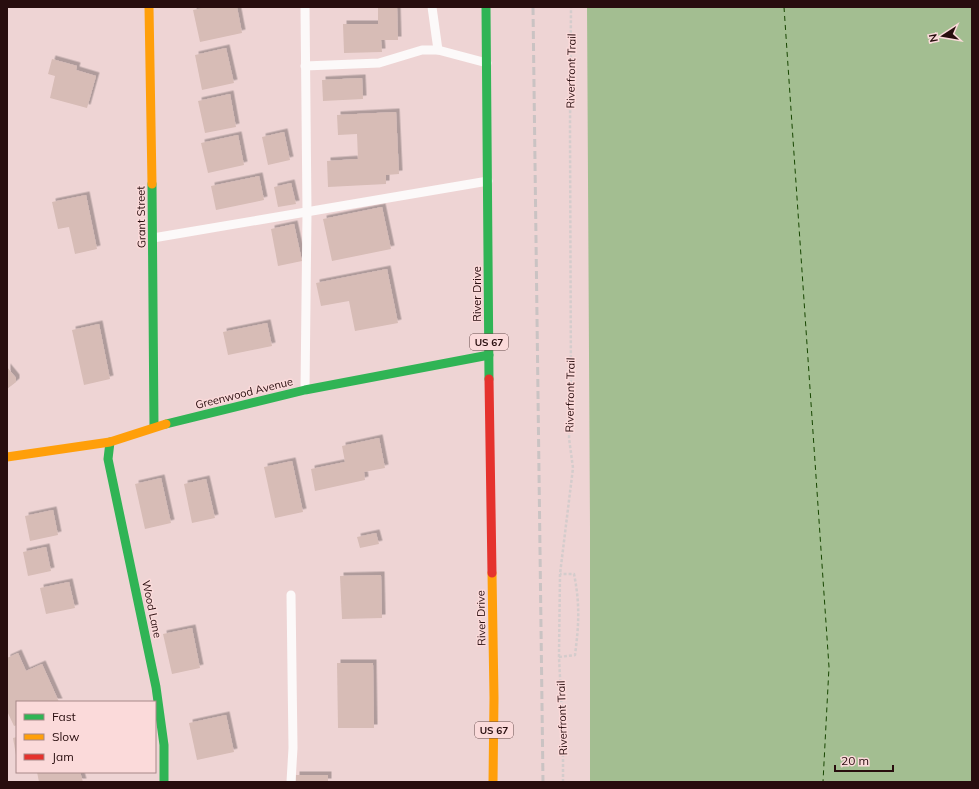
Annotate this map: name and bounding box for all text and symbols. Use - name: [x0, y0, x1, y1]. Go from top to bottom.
- north arrow: [923, 16, 963, 56]
- street label: Riverfront Trail: [563, 33, 579, 109]
- text: N: [926, 33, 941, 44]
- street label: Grant Street: [133, 186, 149, 248]
- street label: River Drive: [470, 266, 484, 322]
- road number: US 67: [470, 334, 508, 350]
- street label: Riverfront Trail: [562, 357, 578, 433]
- street label: Greenwood Avenue: [194, 374, 294, 412]
- street label: Wood Lane: [139, 579, 165, 639]
- street label: River Drive: [474, 590, 488, 646]
- street label: Riverfront Trail: [554, 680, 570, 756]
- legend: [16, 701, 156, 773]
- text: Fast: [52, 709, 76, 724]
- road number: US 67: [475, 722, 513, 738]
- text: Slow: [52, 729, 80, 744]
- scale bar: [835, 747, 893, 773]
- text: Jam: [52, 749, 74, 764]
- text: 20 m: [841, 753, 869, 768]

